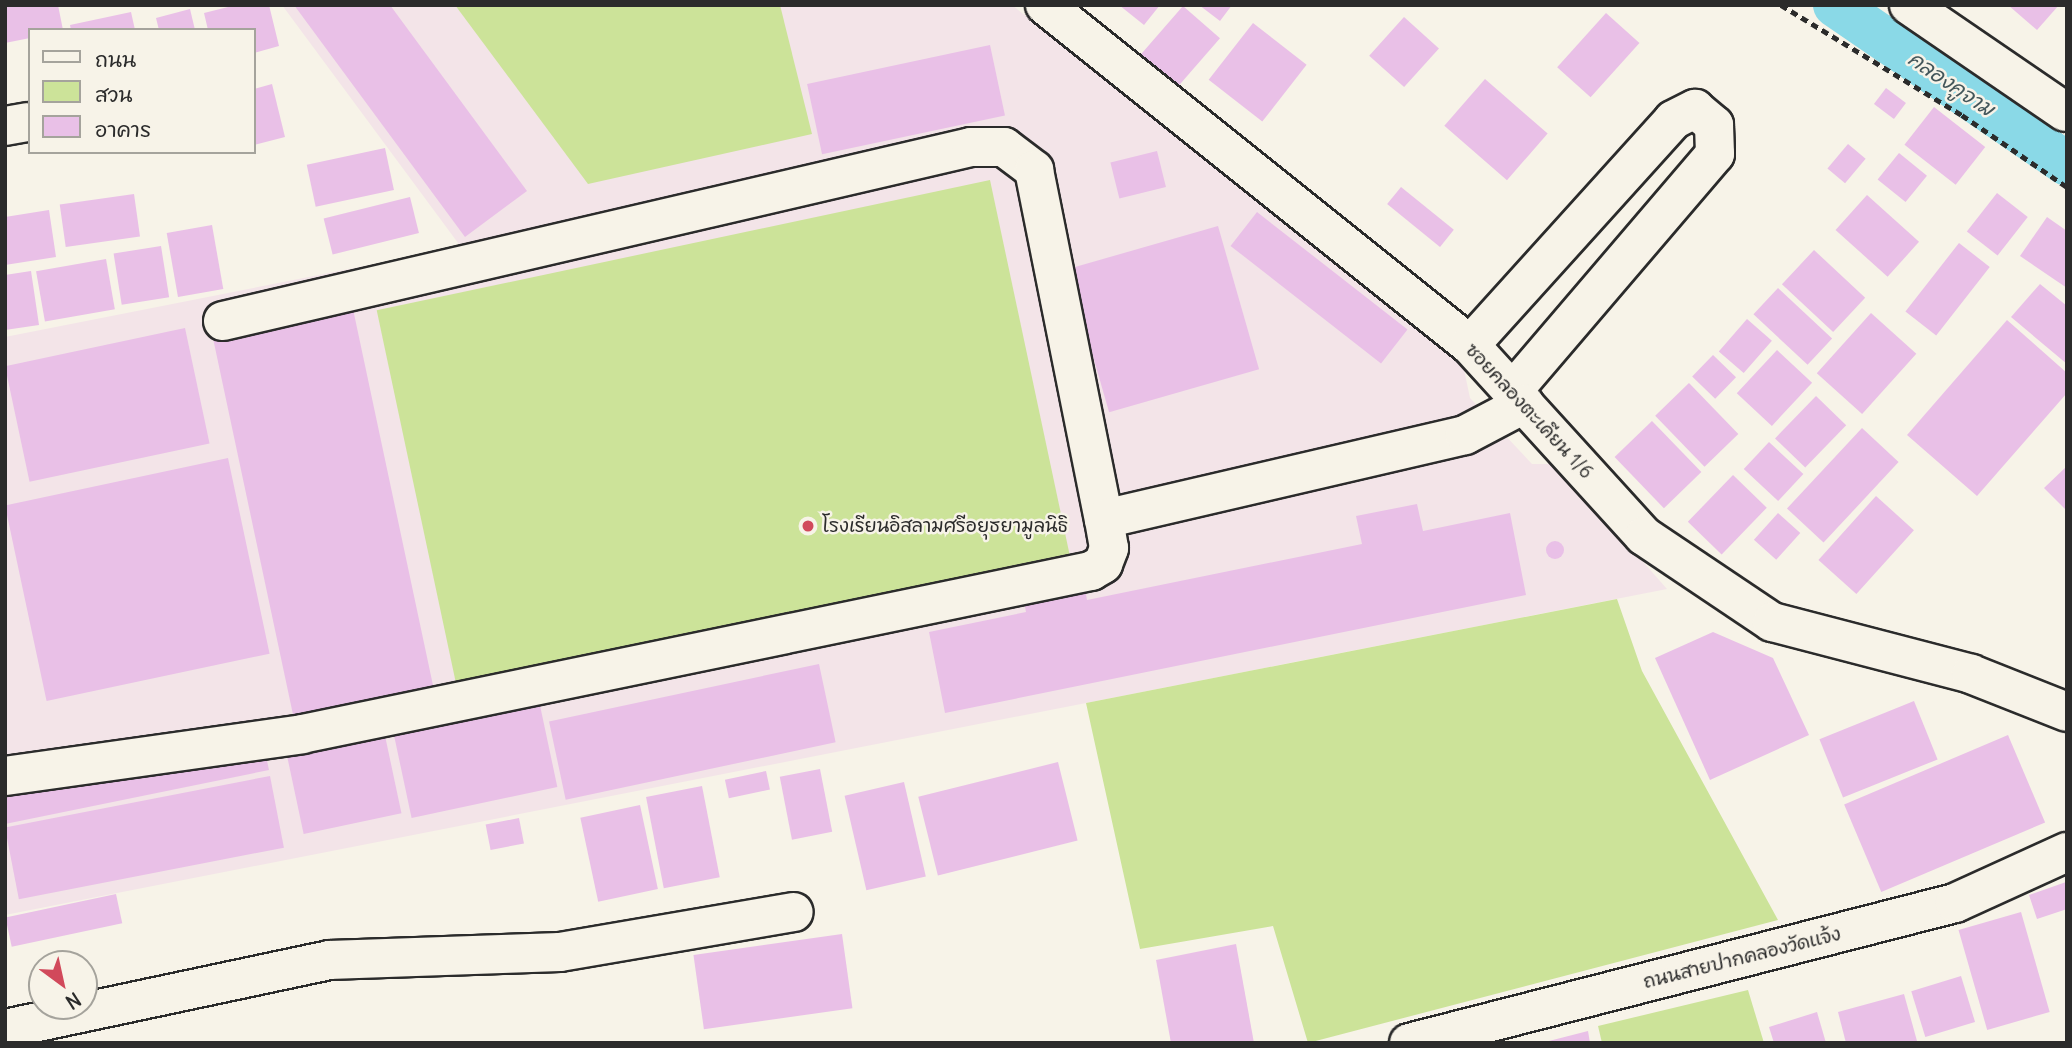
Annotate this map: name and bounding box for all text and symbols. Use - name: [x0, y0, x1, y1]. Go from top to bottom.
- legend: [28, 28, 256, 154]
- text: ถนน: [95, 46, 136, 73]
- water label: คลองคูจาม: [1903, 46, 1999, 122]
- text: สวน: [95, 81, 132, 108]
- text: อาคาร: [95, 116, 151, 143]
- street label: ซอยคลองตะเคียน 1/6: [1460, 339, 1598, 483]
- place label: โรงเรียนอิสลามศรีอยุธยามูลนิธิ: [822, 515, 1068, 537]
- marker: โรงเรียนอิสลามศรีอยุธยามูลนิธิ: [800, 518, 816, 534]
- street label: ถนนสายปากคลองวัดแจ้ง: [1641, 922, 1843, 994]
- north arrow: [28, 950, 98, 1020]
- text: N: [61, 987, 85, 1015]

